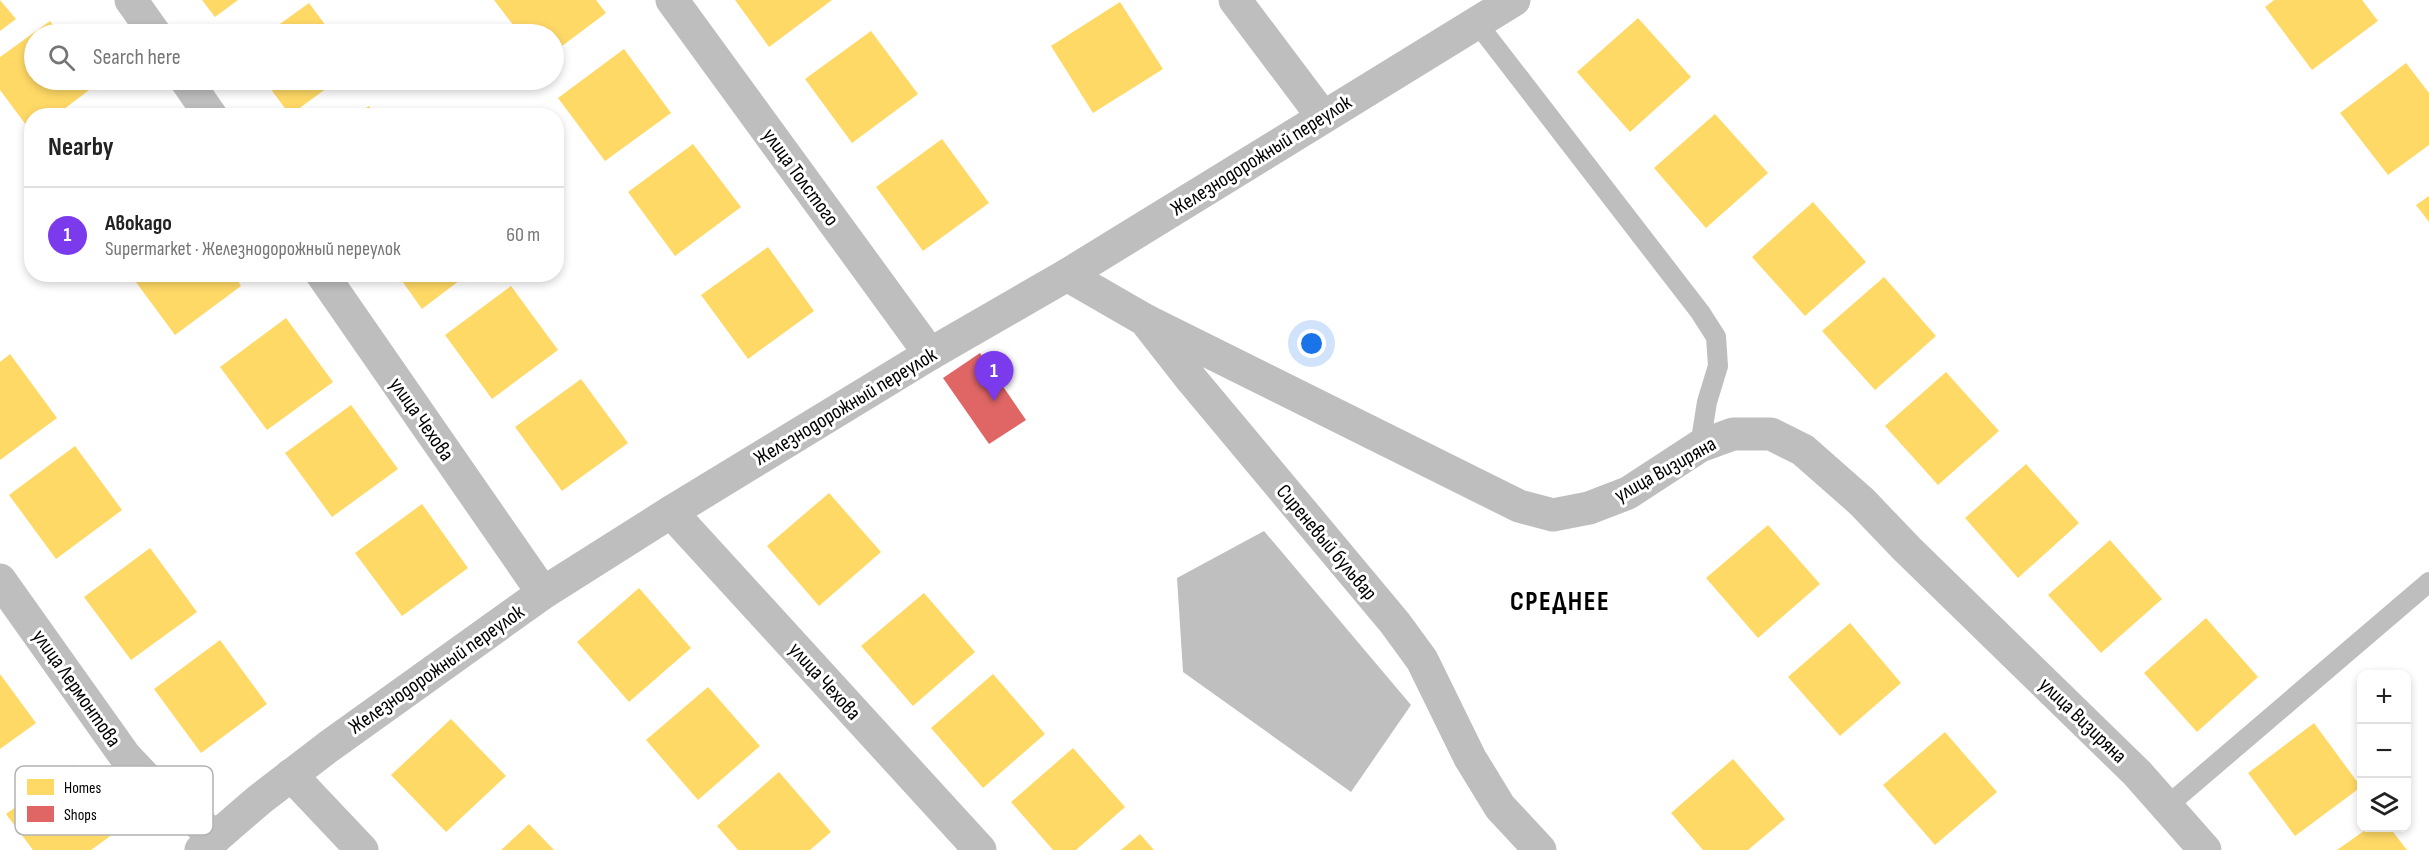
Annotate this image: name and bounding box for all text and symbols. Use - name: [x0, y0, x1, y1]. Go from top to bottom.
- search box: [24, 24, 564, 90]
- icon: search: [45, 41, 78, 74]
- text: Search here: [93, 44, 180, 71]
- street label: Железнодорожный переулок: [1166, 90, 1356, 221]
- street label: улица Толстого: [757, 124, 844, 231]
- text: Nearby: [48, 132, 114, 163]
- text: Авокадо: [105, 210, 172, 237]
- text: 1: [64, 223, 71, 247]
- text: 60 m: [506, 223, 540, 247]
- text: Supermarket · Железнодорожный переулок: [105, 237, 401, 261]
- your location: [1297, 329, 1326, 358]
- street label: Железнодорожный переулок: [749, 342, 941, 471]
- pin: 1: [974, 352, 1014, 401]
- street label: улица Чехова: [384, 373, 459, 466]
- street label: улица Визиряна: [1610, 431, 1721, 508]
- street label: Сиреневый бульвар: [1271, 479, 1382, 605]
- district label: СРЕДНЕЕ: [1510, 586, 1610, 618]
- street label: Железнодорожный переулок: [344, 599, 529, 739]
- street label: улица Лермонтова: [27, 625, 126, 752]
- street label: улица Чехова: [783, 637, 866, 725]
- map controls: [2357, 670, 2411, 832]
- button: +: [2357, 670, 2411, 724]
- street label: улица Визиряна: [2033, 672, 2132, 768]
- button: −: [2357, 724, 2411, 778]
- legend: [15, 766, 213, 835]
- button: layers: [2357, 778, 2411, 832]
- text: Homes: [64, 779, 101, 798]
- text: Shops: [64, 806, 97, 825]

